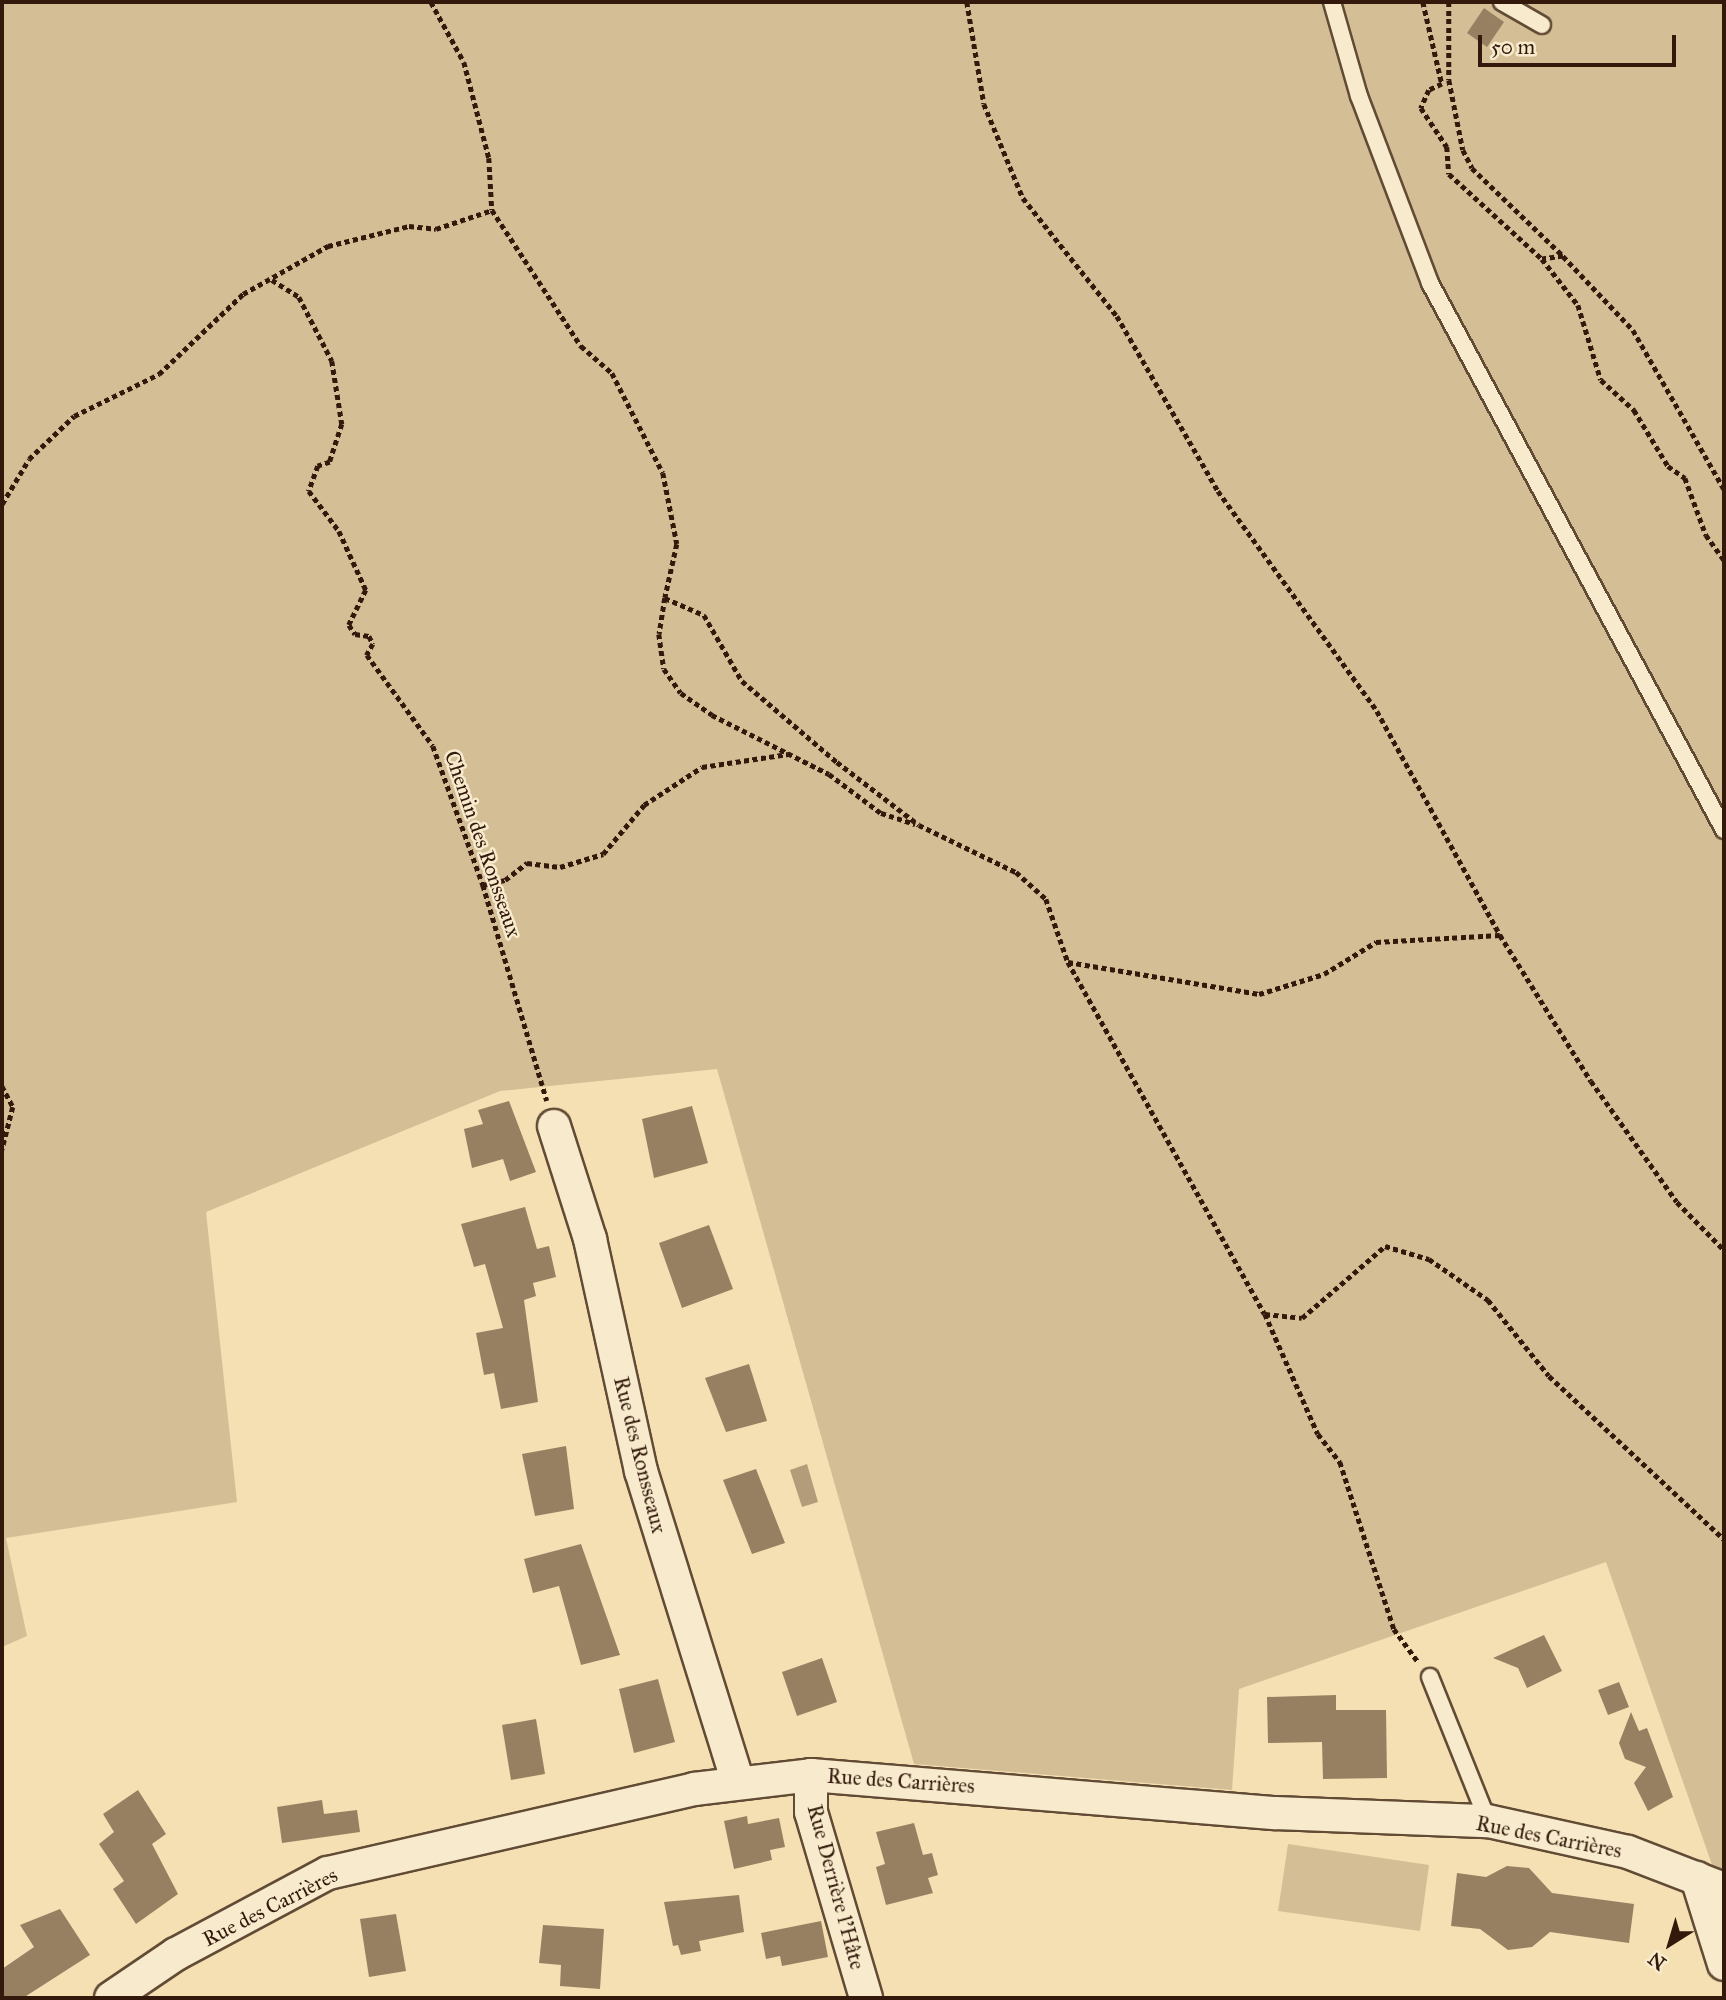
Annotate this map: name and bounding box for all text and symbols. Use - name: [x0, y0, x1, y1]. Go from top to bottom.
- scale bar: [1481, 21, 1679, 65]
- text: 50 m: [1491, 34, 1535, 60]
- street label: Chemin des Ronsseaux: [439, 747, 527, 941]
- street label: Rue des Ronsseaux: [608, 1374, 672, 1536]
- street label: Rue des Carrières: [826, 1763, 976, 1799]
- street label: Rue Derrière l'Hâte: [802, 1802, 870, 1972]
- street label: Rue des Carrières: [1474, 1811, 1624, 1863]
- street label: Rue des Carrières: [198, 1862, 342, 1952]
- north arrow: [1635, 1909, 1705, 1979]
- text: N: [1644, 1947, 1670, 1975]

